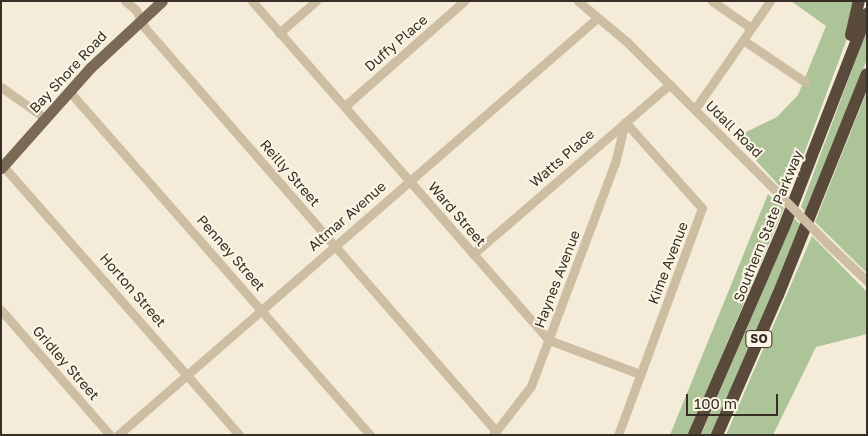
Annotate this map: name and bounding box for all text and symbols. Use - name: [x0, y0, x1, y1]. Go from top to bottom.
- street label: Duffy Place: [361, 11, 431, 75]
- street label: Bay Shore Road: [26, 28, 110, 116]
- street label: Udall Road: [702, 97, 766, 161]
- street label: Watts Place: [526, 125, 598, 191]
- street label: Reilly Street: [257, 136, 323, 210]
- street label: Southern State Parkway: [730, 148, 806, 304]
- street label: Altmar Avenue: [305, 178, 389, 254]
- street label: Ward Street: [425, 178, 489, 250]
- street label: Penney Street: [194, 212, 268, 294]
- street label: Kime Avenue: [645, 219, 691, 307]
- street label: Haynes Avenue: [531, 228, 583, 330]
- street label: Horton Street: [96, 250, 170, 330]
- street label: Gridley Street: [29, 323, 103, 403]
- road number: SO: [745, 329, 773, 348]
- scale bar: [688, 384, 780, 416]
- text: 100 m: [694, 394, 737, 412]

